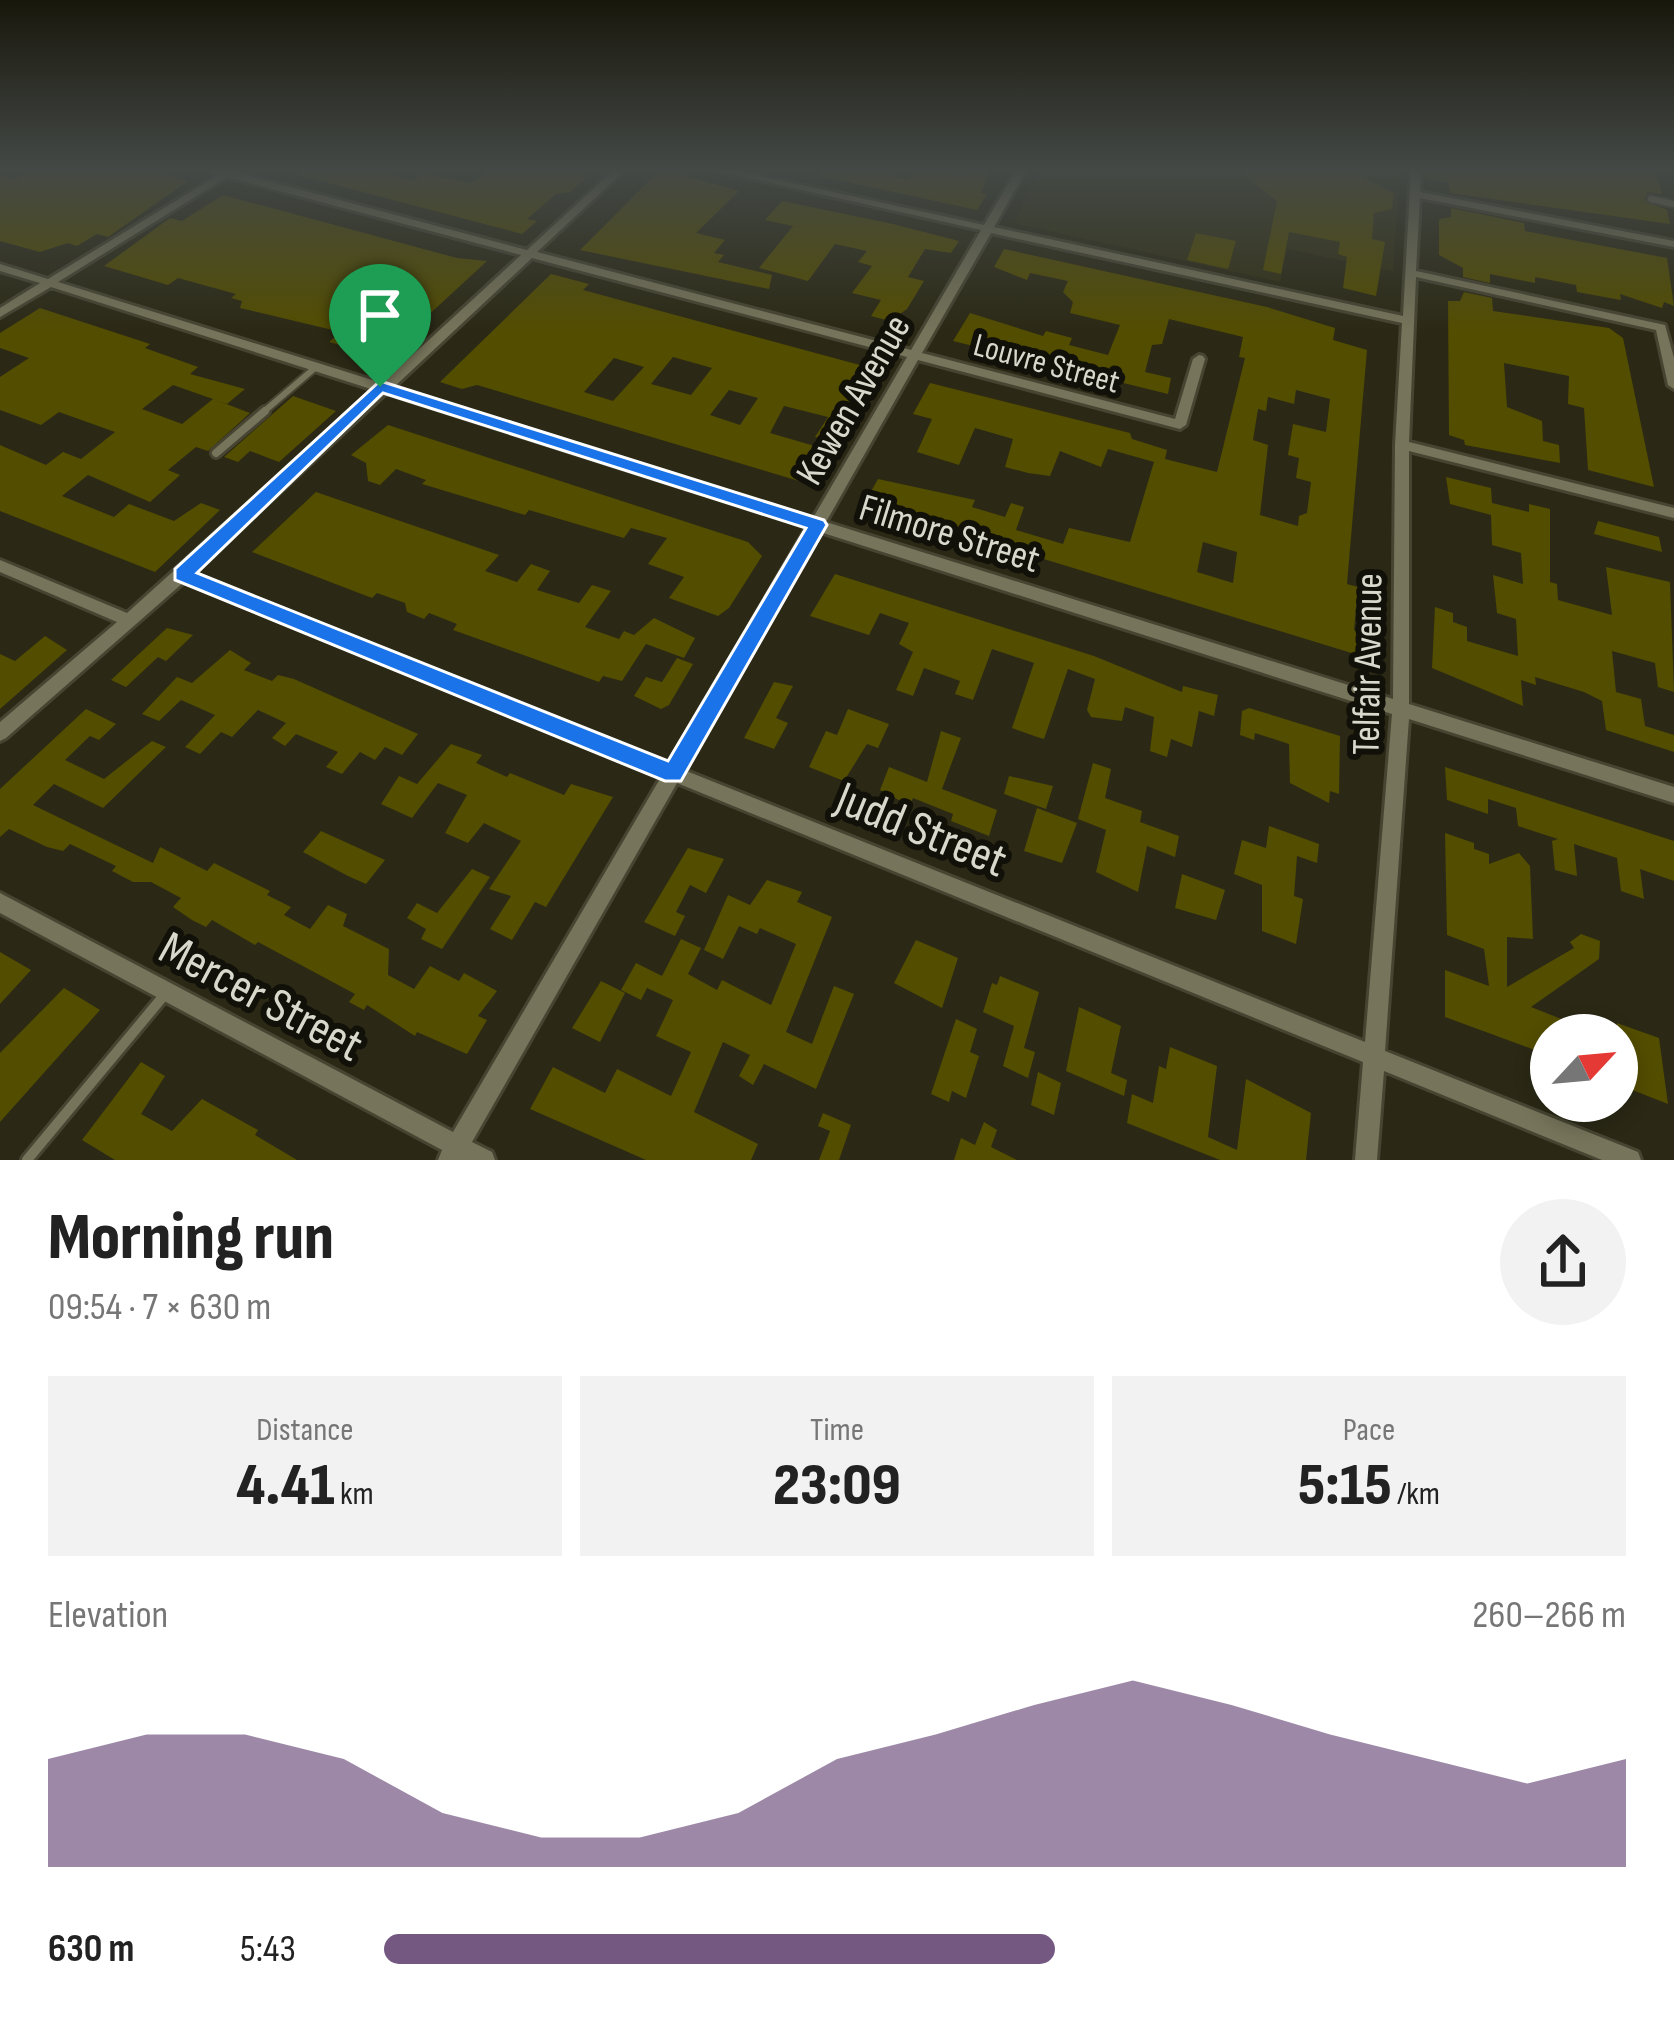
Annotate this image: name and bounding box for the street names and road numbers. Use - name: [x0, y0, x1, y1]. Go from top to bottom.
- street label: Kewen Avenue: [787, 307, 922, 493]
- street label: Louvre Street: [969, 325, 1124, 403]
- street label: Filmore Street: [854, 485, 1045, 584]
- street label: Telfair Avenue: [1343, 573, 1394, 755]
- street label: Judd Street: [827, 770, 1015, 890]
- street label: Mercer Street: [150, 920, 372, 1074]

